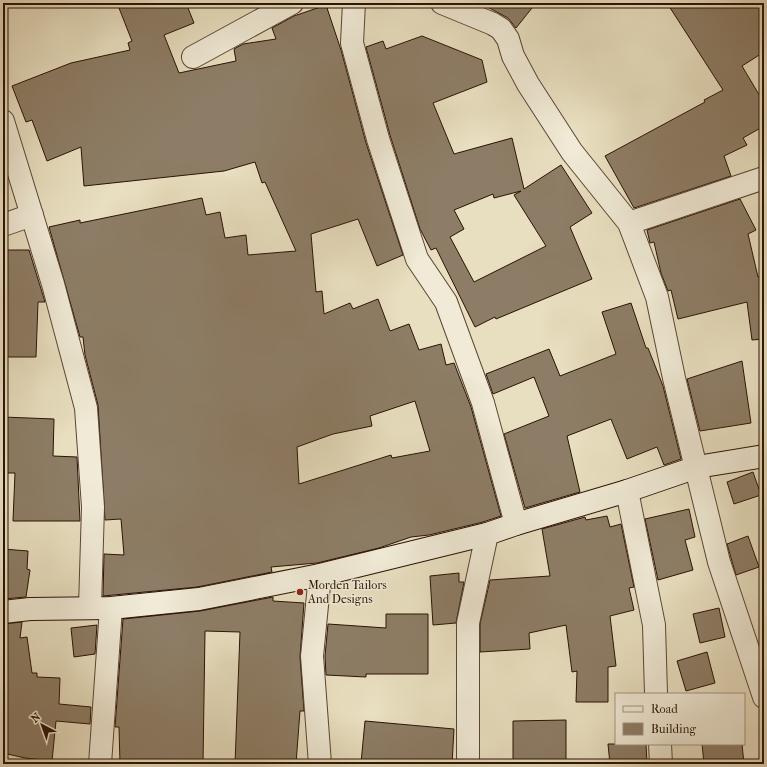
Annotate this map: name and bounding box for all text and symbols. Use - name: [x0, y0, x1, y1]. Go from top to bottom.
- place label: Morden Tailors And Designs: [307, 578, 387, 606]
- marker: Morden Tailors And Designs: [295, 587, 305, 597]
- legend: [615, 693, 745, 745]
- text: Road: [651, 702, 678, 716]
- north arrow: [22, 705, 62, 745]
- text: N: [28, 710, 44, 725]
- text: Building: [651, 722, 696, 736]

